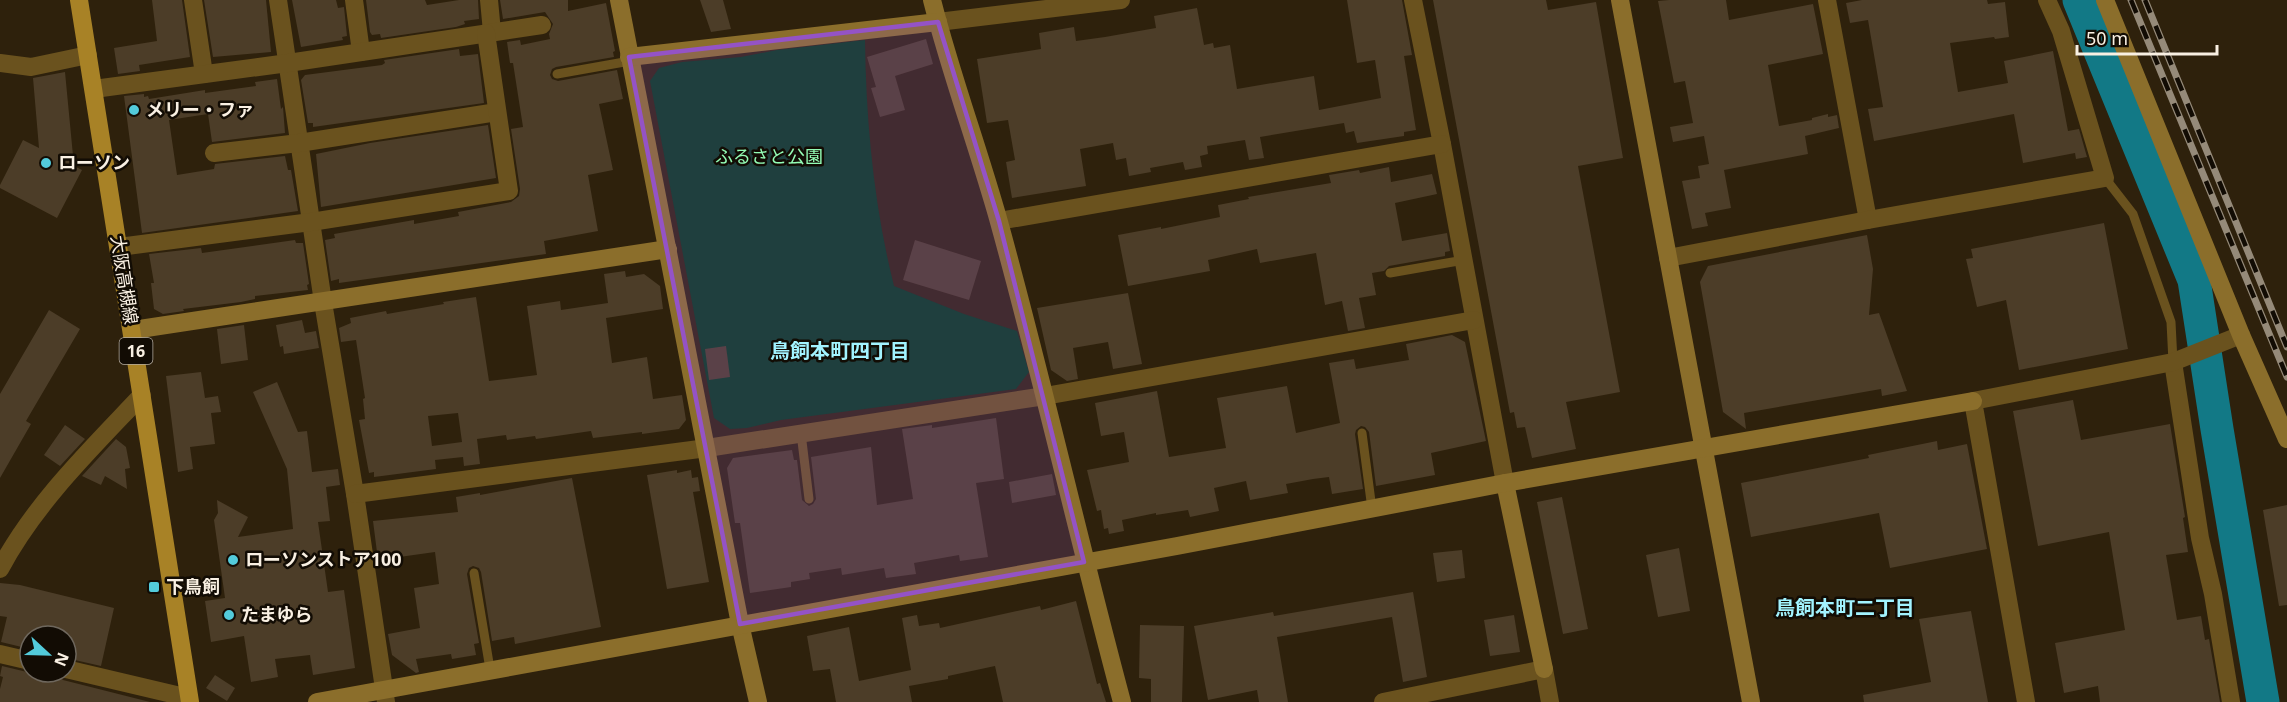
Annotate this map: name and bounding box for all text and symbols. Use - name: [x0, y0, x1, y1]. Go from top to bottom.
- scale bar: [2077, 18, 2216, 56]
- text: 50 m: [2086, 26, 2128, 50]
- place label: メリー・ファ: [146, 97, 254, 121]
- marker: メリー・ファ: [127, 103, 141, 117]
- park label: ふるさと公園: [715, 144, 823, 168]
- place label: ローソン: [58, 150, 130, 174]
- marker: ローソン: [39, 156, 53, 170]
- street label: 大阪高槻線: [106, 234, 144, 326]
- district label: 鳥飼本町四丁目: [770, 337, 910, 364]
- road number: 16: [120, 338, 152, 364]
- place label: ローソンストア100: [245, 547, 402, 571]
- marker: ローソンストア100: [226, 553, 240, 567]
- place label: 下鳥飼: [166, 574, 220, 598]
- marker: 下鳥飼: [147, 580, 161, 594]
- district label: 鳥飼本町二丁目: [1775, 594, 1915, 621]
- place label: たまゆら: [241, 602, 312, 626]
- marker: たまゆら: [222, 608, 236, 622]
- north arrow: [18, 624, 78, 684]
- text: N: [49, 649, 75, 670]

